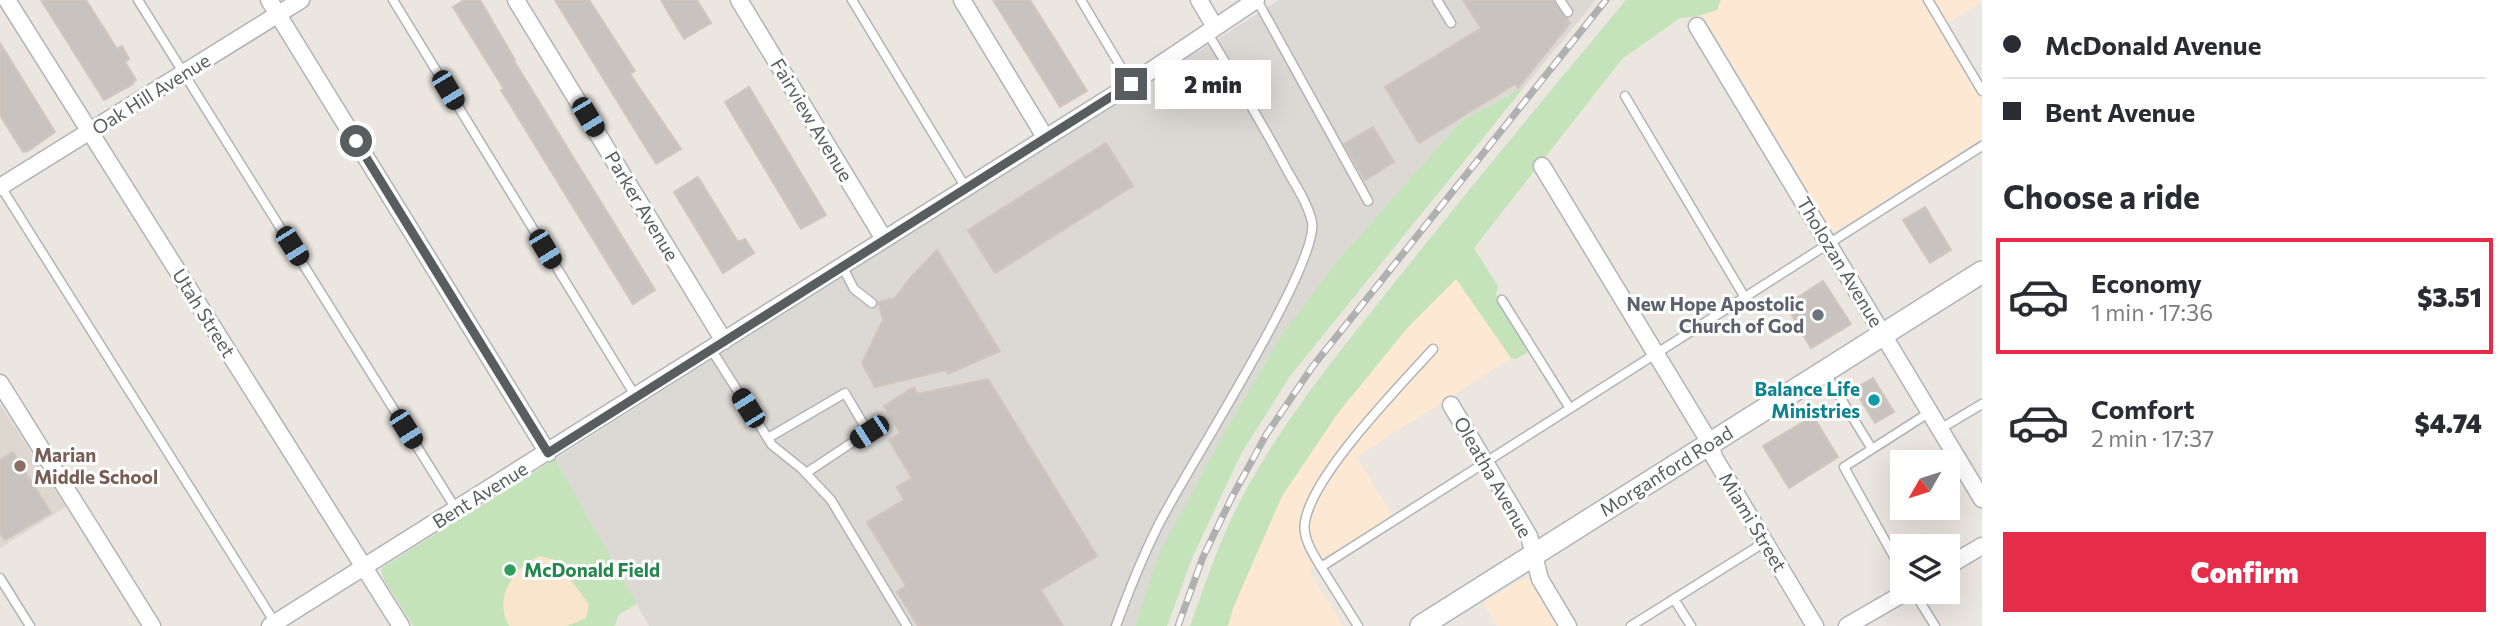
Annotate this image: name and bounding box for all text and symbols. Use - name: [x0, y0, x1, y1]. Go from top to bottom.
- text: McDonald Avenue: [2045, 29, 2261, 60]
- street label: Oak Hill Avenue: [87, 48, 214, 139]
- street label: Fairview Avenue: [767, 54, 858, 185]
- callout: 2 min: [1156, 60, 1271, 108]
- car: [429, 67, 468, 113]
- route end: [1115, 68, 1147, 100]
- text: 2 min: [1184, 70, 1242, 98]
- car: [569, 94, 608, 140]
- text: Bent Avenue: [2045, 96, 2195, 127]
- route start: [340, 125, 372, 157]
- street label: Parker Avenue: [601, 147, 684, 265]
- text: Choose a ride: [2003, 176, 2200, 216]
- street label: Tholozan Avenue: [1793, 192, 1888, 331]
- car: [272, 223, 313, 269]
- car: [526, 226, 565, 272]
- street label: Utah Street: [168, 264, 241, 361]
- icon: car: [2007, 265, 2070, 328]
- text: Economy: [2091, 267, 2202, 298]
- text: $3.51: [2417, 281, 2482, 312]
- place label: New Hope Apostolic Church of God: [1626, 292, 1804, 337]
- text: 1 min · 17:36: [2091, 298, 2213, 326]
- marker: New Hope Apostolic Church of God: [1810, 307, 1826, 323]
- place label: Balance Life Ministries: [1755, 377, 1860, 422]
- car: [728, 385, 769, 431]
- icon: car: [2007, 391, 2070, 454]
- marker: Balance Life Ministries: [1866, 392, 1882, 408]
- text: Comfort: [2091, 393, 2194, 424]
- car: [386, 406, 427, 452]
- text: $4.74: [2415, 407, 2482, 438]
- car: [846, 412, 893, 452]
- street label: Oleatha Avenue: [1449, 412, 1537, 541]
- street label: Morganford Road: [1595, 420, 1737, 521]
- text: 2 min · 17:37: [2091, 424, 2214, 452]
- place label: Marian Middle School: [34, 443, 158, 488]
- north arrow: [1890, 450, 1960, 520]
- map controls: [1890, 450, 1960, 604]
- street label: Bent Avenue: [428, 456, 532, 533]
- marker: Marian Middle School: [12, 458, 28, 474]
- street label: Miami Street: [1715, 468, 1792, 576]
- button: Confirm: [2003, 532, 2486, 612]
- button: layers: [1890, 534, 1960, 604]
- place label: McDonald Field: [524, 558, 660, 581]
- marker: McDonald Field: [502, 562, 518, 578]

